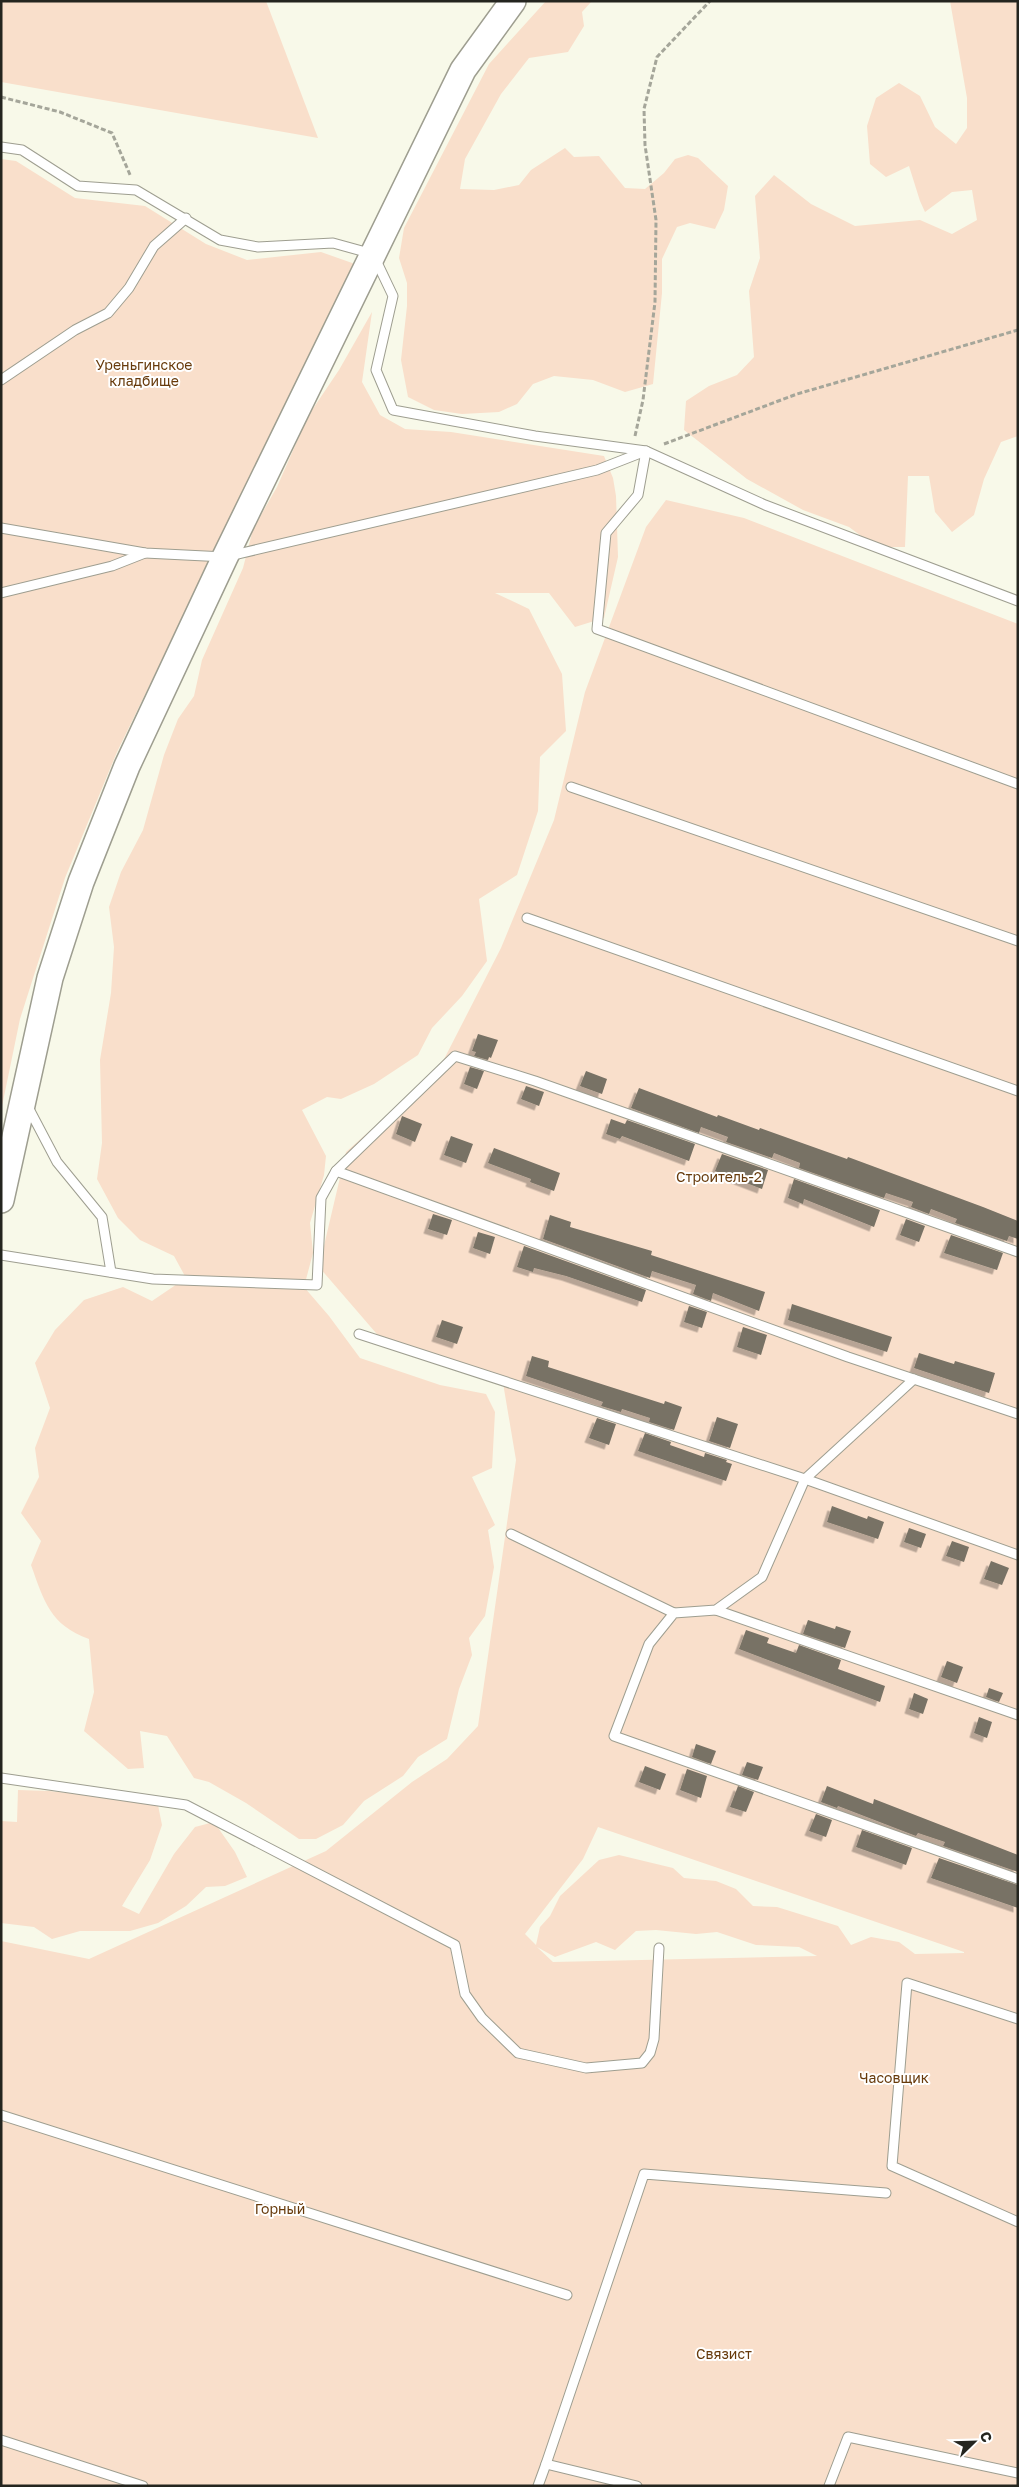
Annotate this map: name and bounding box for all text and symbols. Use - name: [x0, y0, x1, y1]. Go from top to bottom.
- park label: Уреньгинское кладбище: [96, 356, 192, 389]
- park label: Строитель-2: [676, 1168, 762, 1185]
- park label: Часовщик: [859, 2069, 929, 2086]
- park label: Горный: [255, 2200, 305, 2217]
- park label: Связист: [696, 2345, 752, 2362]
- north arrow: [949, 2417, 999, 2467]
- text: С: [977, 2429, 996, 2445]

